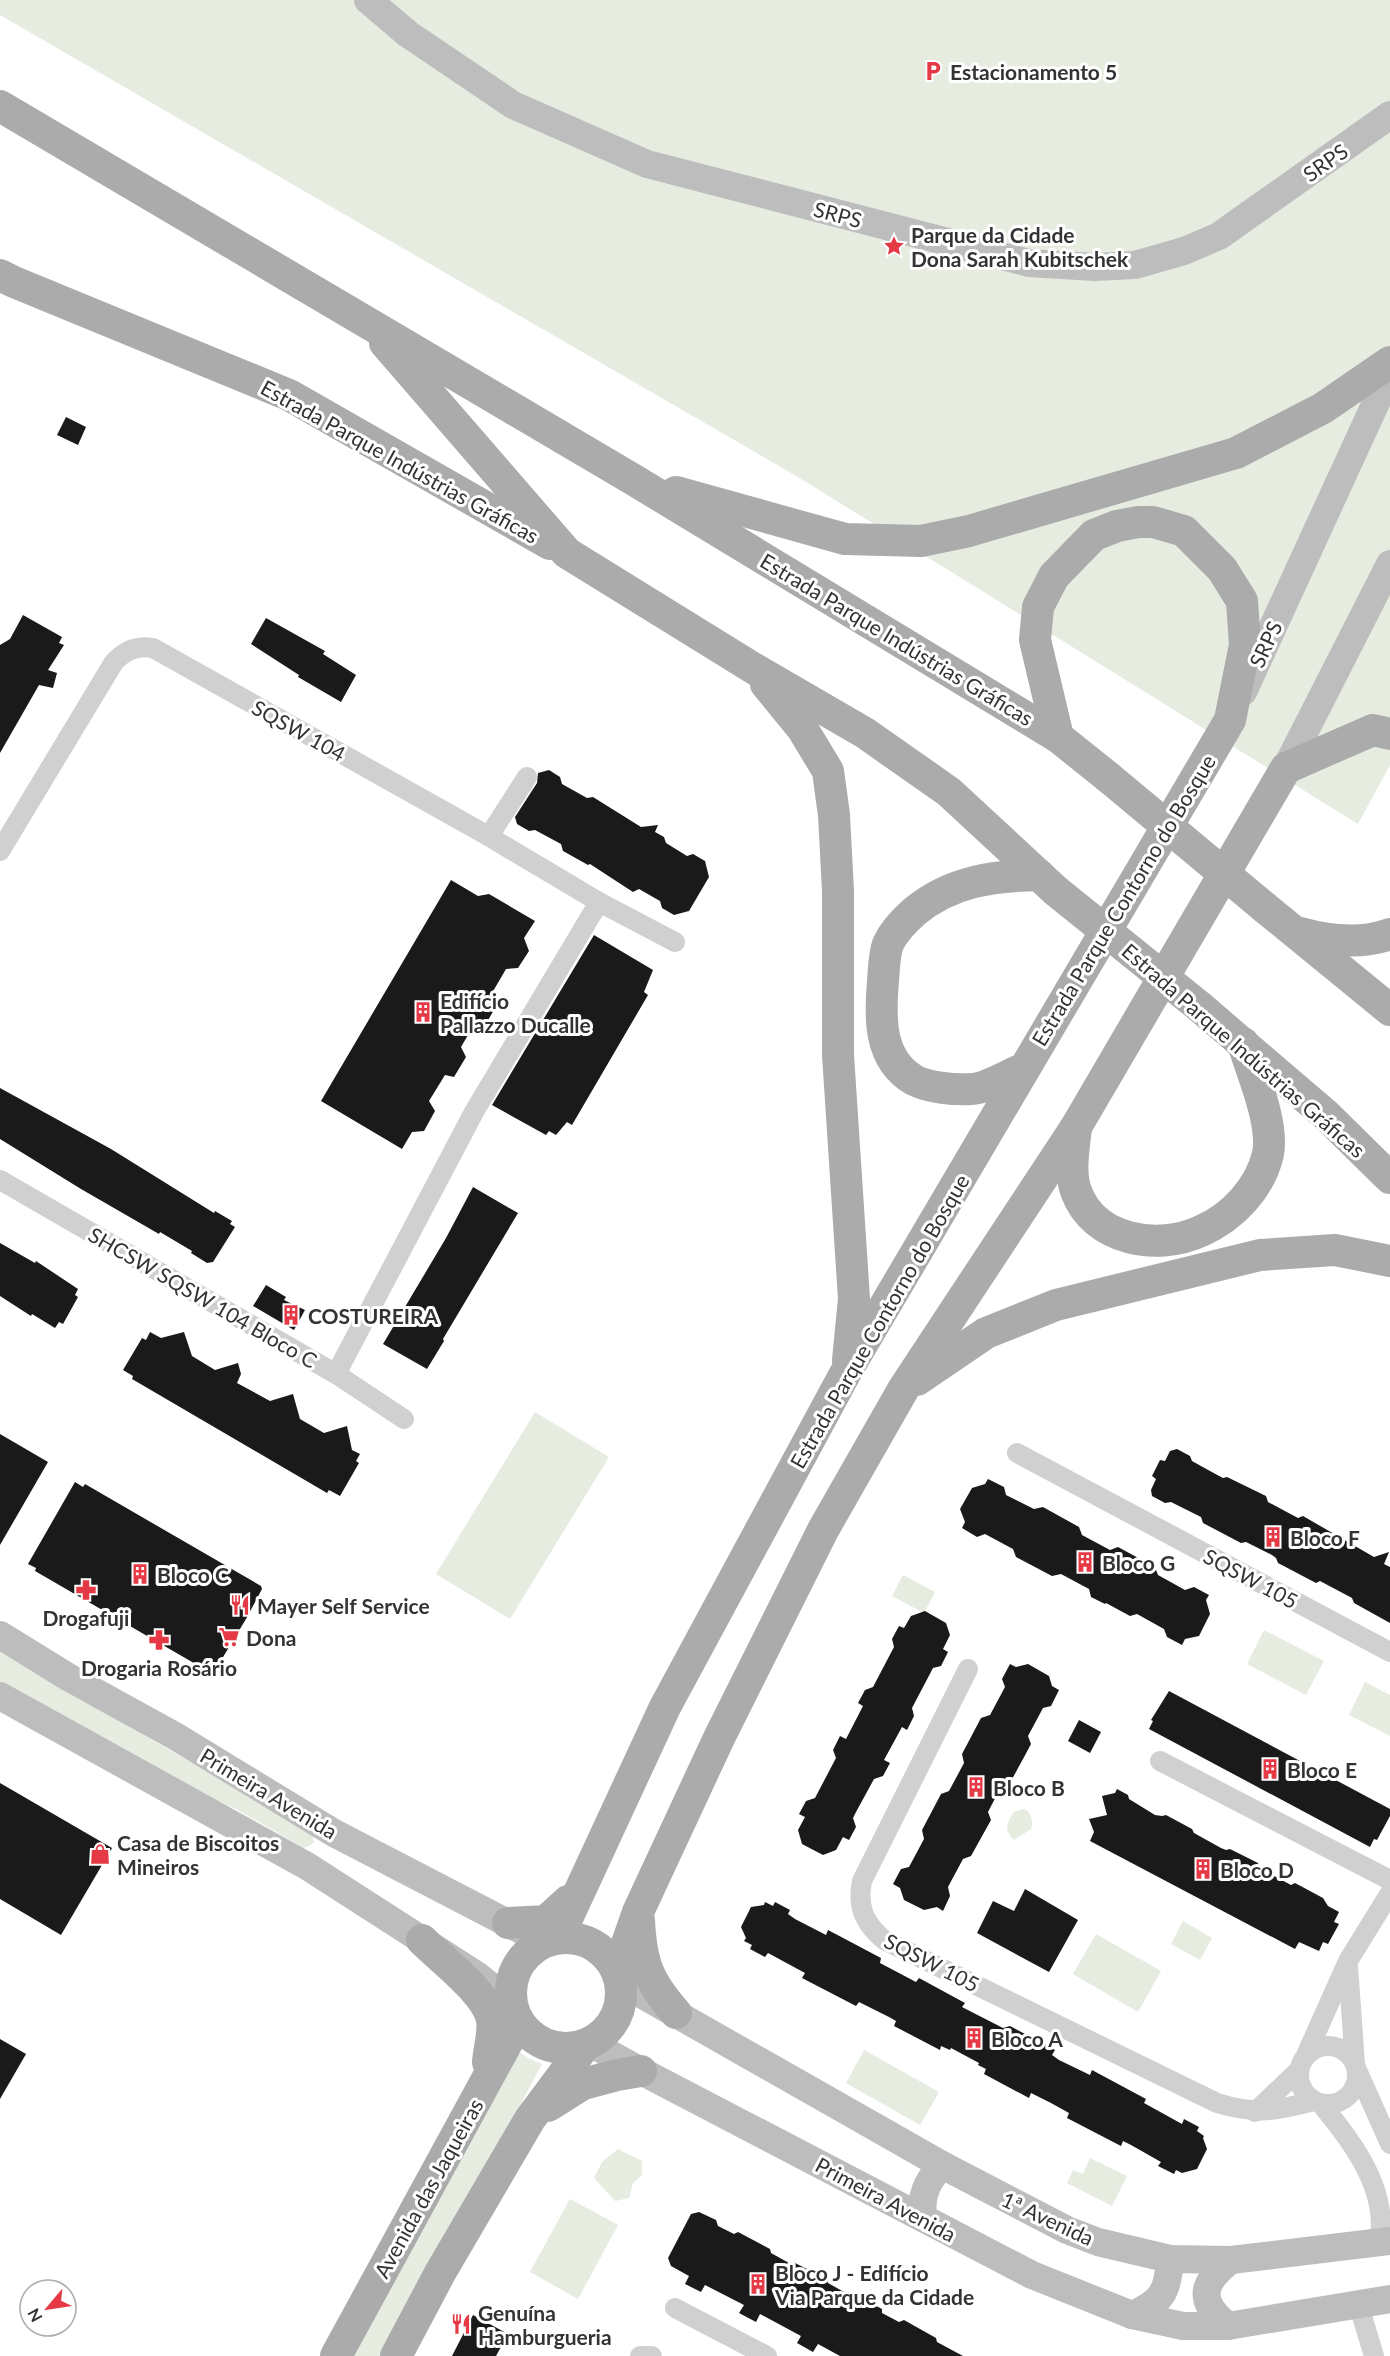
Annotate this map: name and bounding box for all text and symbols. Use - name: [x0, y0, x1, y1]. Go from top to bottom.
- parking icon: Estacionamento 5: [921, 59, 945, 83]
- place label: Estacionamento 5: [950, 59, 1117, 84]
- street label: SRPS: [1298, 138, 1352, 186]
- street label: SRPS: [811, 196, 865, 232]
- place label: Parque da Cidade Dona Sarah Kubitschek: [911, 222, 1129, 271]
- place icon: Parque da Cidade Dona Sarah Kubitschek: [882, 234, 906, 258]
- street label: Estrada Parque Indústrias Gráficas: [257, 374, 543, 548]
- street label: Estrada Parque Indústrias Gráficas: [756, 548, 1038, 730]
- street label: SRPS: [1243, 617, 1287, 671]
- street label: SQSW 104: [248, 694, 350, 766]
- street label: Estrada Parque Contorno do Bosque: [1026, 750, 1220, 1050]
- street label: Estrada Parque Indústrias Gráficas: [1117, 938, 1371, 1162]
- place label: Edifício Pallazzo Ducalle: [440, 988, 591, 1037]
- building icon: Edifício Pallazzo Ducalle: [411, 1000, 435, 1024]
- street label: Estrada Parque Contorno do Bosque: [784, 1170, 974, 1472]
- street label: SHCSW SQSW 104 Bloco C: [84, 1221, 322, 1373]
- building icon: COSTUREIRA: [279, 1303, 303, 1327]
- place label: COSTUREIRA: [308, 1303, 439, 1328]
- building icon: Bloco F: [1261, 1525, 1285, 1549]
- place label: Bloco F: [1290, 1525, 1360, 1550]
- street label: SQSW 105: [1200, 1543, 1302, 1613]
- building icon: Bloco G: [1073, 1550, 1097, 1574]
- place label: Bloco G: [1102, 1550, 1175, 1575]
- building icon: Bloco C: [128, 1562, 152, 1586]
- place label: Bloco C: [157, 1562, 229, 1587]
- pharmacy icon: Drogafuji: [74, 1578, 98, 1602]
- restaurant icon: Mayer Self Service: [228, 1593, 252, 1617]
- place label: Mayer Self Service: [257, 1593, 430, 1618]
- place label: Drogafuji: [43, 1605, 129, 1630]
- supermarket icon: Dona: [217, 1625, 241, 1649]
- place label: Dona: [246, 1625, 296, 1650]
- pharmacy icon: Drogaria Rosário: [147, 1628, 171, 1652]
- place label: Drogaria Rosário: [81, 1655, 237, 1680]
- street label: Primeira Avenida: [196, 1742, 342, 1844]
- building icon: Bloco E: [1258, 1757, 1282, 1781]
- place label: Bloco E: [1287, 1757, 1357, 1782]
- building icon: Bloco B: [964, 1775, 988, 1799]
- place label: Bloco B: [993, 1775, 1065, 1800]
- place label: Casa de Biscoitos Mineiros: [117, 1830, 279, 1879]
- shop icon: Casa de Biscoitos Mineiros: [88, 1842, 112, 1866]
- building icon: Bloco D: [1191, 1857, 1215, 1881]
- place label: Bloco D: [1220, 1857, 1294, 1882]
- street label: SQSW 105: [880, 1927, 984, 1997]
- building icon: Bloco A: [962, 2026, 986, 2050]
- place label: Bloco A: [991, 2026, 1063, 2051]
- street label: Avenida das Jaqueiras: [368, 2094, 488, 2282]
- street label: Primeira Avenida: [812, 2152, 960, 2246]
- street label: 1ª Avenida: [998, 2186, 1098, 2250]
- place label: Bloco J - Edifício Via Parque da Cidade: [774, 2260, 974, 2309]
- building icon: Bloco J - Edifício Via Parque da Cidade: [746, 2272, 770, 2296]
- north arrow: [18, 2278, 78, 2338]
- place label: Genuína Hamburgueria: [478, 2300, 612, 2349]
- text: N: [23, 2306, 46, 2326]
- restaurant icon: Genuína Hamburgueria: [449, 2312, 473, 2336]

